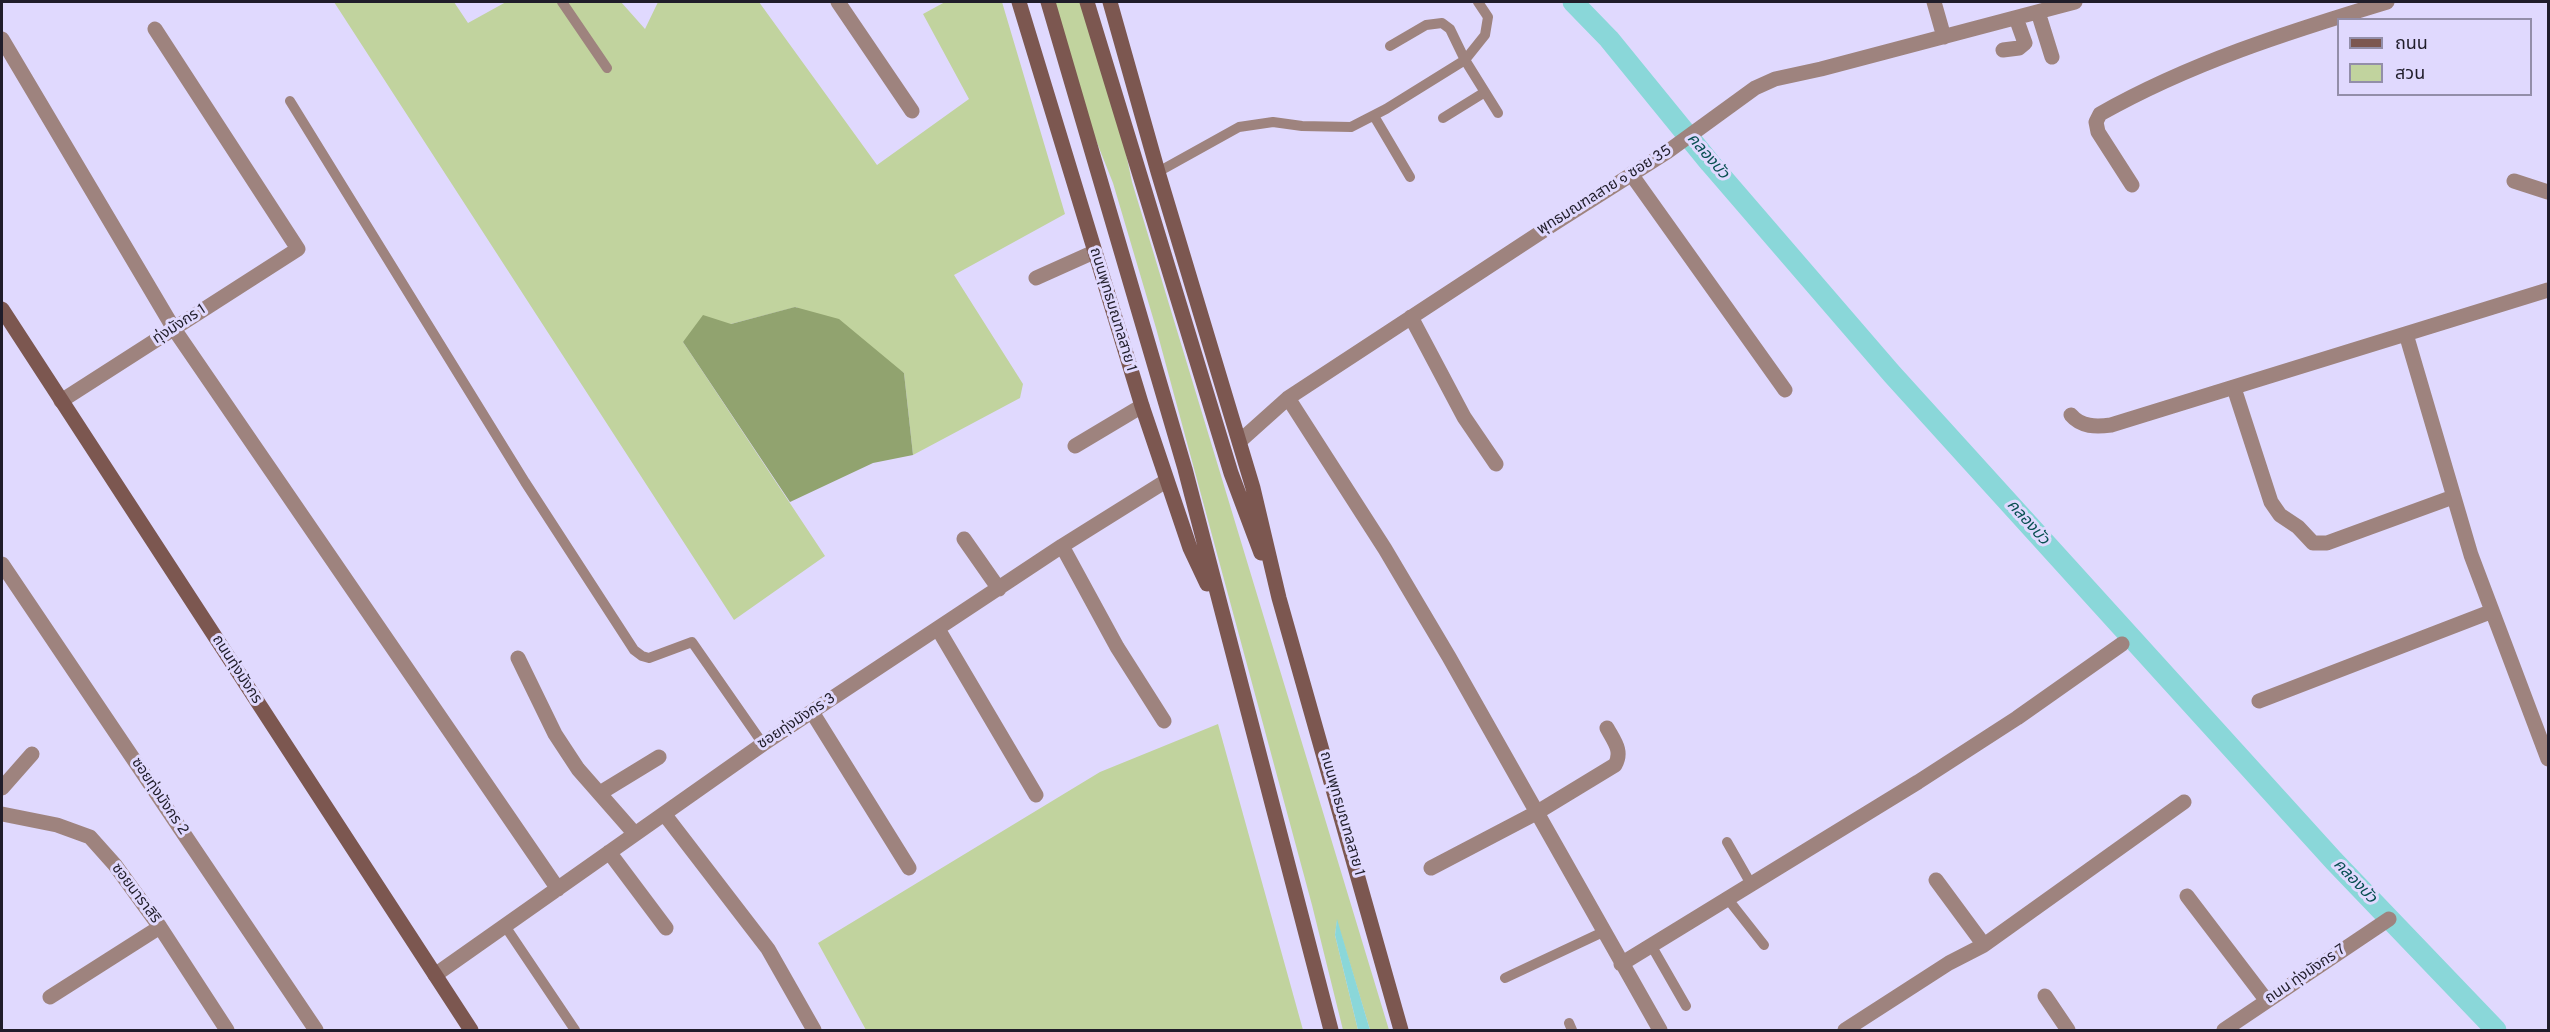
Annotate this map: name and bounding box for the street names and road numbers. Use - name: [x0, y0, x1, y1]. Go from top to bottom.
- street label: พุทธมณฑลสาย ๑ ซอย 35: [1534, 142, 1676, 240]
- street label: ถนนพุทธมณฑลสาย 1: [1085, 246, 1139, 374]
- street label: ทุ่งมังกร 1: [150, 301, 210, 349]
- street label: ถนนทุ่งมังกร: [207, 632, 265, 708]
- street label: ซอยทุ่งมังกร 3: [755, 690, 839, 754]
- street label: ถนนพุทธมณฑลสาย 1: [1315, 750, 1367, 878]
- street label: ซอยทุ่งมังกร 2: [127, 755, 191, 839]
- street label: ซอยนาราสิริ: [107, 860, 163, 928]
- street label: ถนน ทุ่งมังกร 7: [2262, 942, 2350, 1008]

